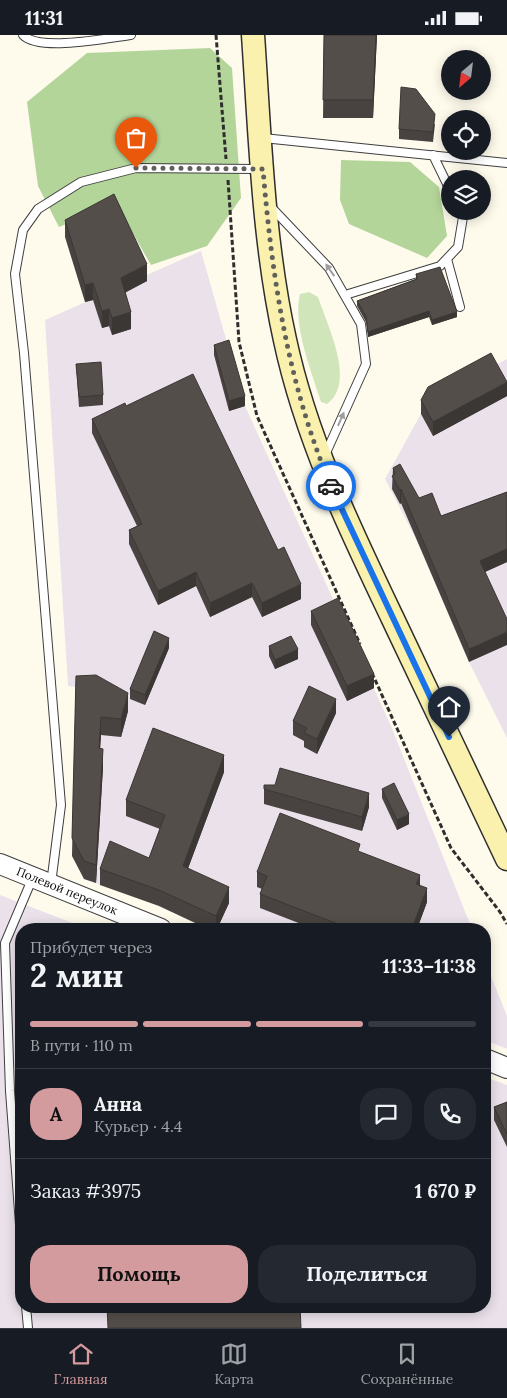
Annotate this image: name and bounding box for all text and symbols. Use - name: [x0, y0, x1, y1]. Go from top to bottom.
- text: 11:31: [25, 6, 64, 30]
- north arrow: [441, 50, 491, 100]
- map controls: [441, 50, 491, 220]
- button: locate: [441, 110, 491, 160]
- pin: [115, 117, 157, 168]
- icon: bag: [122, 124, 150, 152]
- button: layers: [441, 170, 491, 220]
- one-way arrow: [325, 263, 335, 277]
- one-way arrow: [338, 412, 346, 426]
- courier: [306, 461, 356, 511]
- icon: car: [317, 472, 345, 500]
- pin: [428, 686, 470, 737]
- icon: home: [435, 693, 463, 721]
- street label: Полевой переулок: [14, 863, 121, 918]
- text: Прибудет через: [30, 937, 152, 957]
- text: 11:33–11:38: [382, 954, 476, 978]
- text: 2 мин: [30, 955, 123, 996]
- text: В пути · 110 m: [30, 1035, 133, 1055]
- button: chat: [360, 1088, 412, 1140]
- button: phone: [424, 1088, 476, 1140]
- text: Анна: [94, 1092, 142, 1116]
- text: А: [50, 1102, 62, 1126]
- text: Курьер · 4.4: [94, 1116, 183, 1136]
- text: Заказ #3975: [30, 1179, 141, 1203]
- text: 1 670 ₽: [415, 1179, 476, 1203]
- button: Помощь: [30, 1245, 248, 1303]
- button: Поделиться: [258, 1245, 476, 1303]
- tab: Главная: [53, 1340, 108, 1388]
- tab: Карта: [215, 1340, 254, 1388]
- tab: Сохранённые: [361, 1340, 453, 1388]

